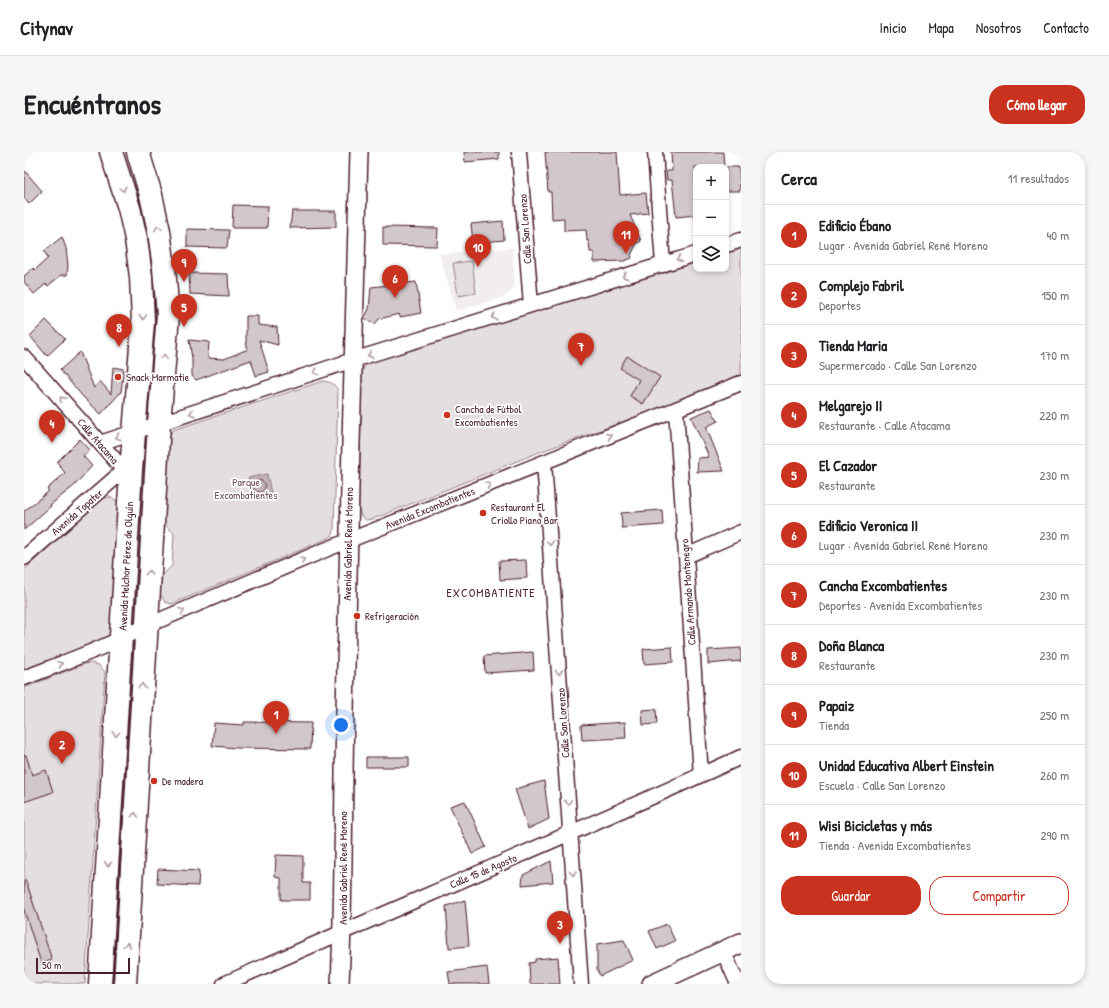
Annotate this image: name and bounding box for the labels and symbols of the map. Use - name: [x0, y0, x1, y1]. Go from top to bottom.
- one-way arrow: [118, 185, 127, 192]
- street label: Calle San Lorenzo: [516, 193, 534, 264]
- pin: 11: [613, 221, 639, 254]
- one-way arrow: [155, 225, 163, 231]
- pin: 10: [465, 234, 491, 267]
- pin: 9: [171, 249, 197, 282]
- one-way arrow: [676, 254, 683, 263]
- pin: 6: [382, 265, 408, 298]
- one-way arrow: [622, 271, 629, 280]
- pin: 5: [171, 294, 197, 327]
- one-way arrow: [491, 312, 498, 321]
- pin: 8: [106, 314, 132, 347]
- one-way arrow: [139, 314, 147, 320]
- pin: 7: [568, 333, 594, 366]
- one-way arrow: [366, 350, 373, 359]
- one-way arrow: [160, 354, 169, 360]
- one-way arrow: [312, 368, 319, 376]
- place label: Snack Marmatie: [126, 370, 190, 384]
- marker: Snack Marmatie: [113, 372, 123, 382]
- one-way arrow: [59, 396, 66, 404]
- place label: Cancha de Fútbol Excombatientes: [455, 402, 522, 429]
- one-way arrow: [189, 408, 196, 417]
- pin: 4: [39, 410, 65, 443]
- marker: Cancha de Fútbol Excombatientes: [442, 410, 452, 420]
- street label: Calle Atacama: [74, 415, 122, 467]
- one-way arrow: [114, 433, 121, 441]
- one-way arrow: [605, 433, 612, 441]
- park label: Parque Excombatientes: [215, 475, 277, 502]
- one-way arrow: [484, 481, 491, 489]
- street label: Avenida Excombatientes: [383, 484, 477, 532]
- street label: Avenida Topater: [48, 485, 106, 538]
- street label: Avenida Gabriel René Moreno: [340, 487, 356, 601]
- place label: Restaurant El Criollo Piano Bar: [491, 500, 559, 527]
- street label: Avenida Melchor Pérez de Olguín: [116, 501, 136, 631]
- marker: Restaurant El Criollo Piano Bar: [478, 508, 488, 518]
- street label: Calle Armando Montenegro: [677, 538, 699, 646]
- one-way arrow: [545, 540, 554, 546]
- one-way arrow: [298, 557, 305, 565]
- one-way arrow: [145, 570, 154, 576]
- district label: EXCOMBATIENTE: [447, 584, 535, 601]
- one-way arrow: [178, 607, 185, 615]
- place label: Refrigeración: [365, 609, 419, 623]
- marker: Refrigeración: [352, 611, 362, 621]
- one-way arrow: [56, 661, 64, 669]
- one-way arrow: [555, 669, 564, 675]
- one-way arrow: [138, 682, 147, 689]
- street label: Calle San Lorenzo: [554, 687, 572, 758]
- pin: 1: [263, 701, 289, 734]
- your location: [331, 715, 351, 735]
- pin: 2: [49, 731, 75, 764]
- one-way arrow: [111, 731, 120, 737]
- place label: De madera: [162, 774, 204, 788]
- marker: De madera: [149, 776, 159, 786]
- one-way arrow: [564, 799, 573, 805]
- street label: Avenida Gabriel René Moreno: [336, 811, 350, 925]
- one-way arrow: [130, 812, 139, 818]
- street label: Calle 15 de Agosto: [447, 850, 519, 891]
- one-way arrow: [103, 861, 112, 867]
- one-way arrow: [569, 870, 578, 876]
- pin: 3: [547, 911, 573, 944]
- one-way arrow: [123, 942, 131, 948]
- scale bar: [36, 956, 130, 975]

